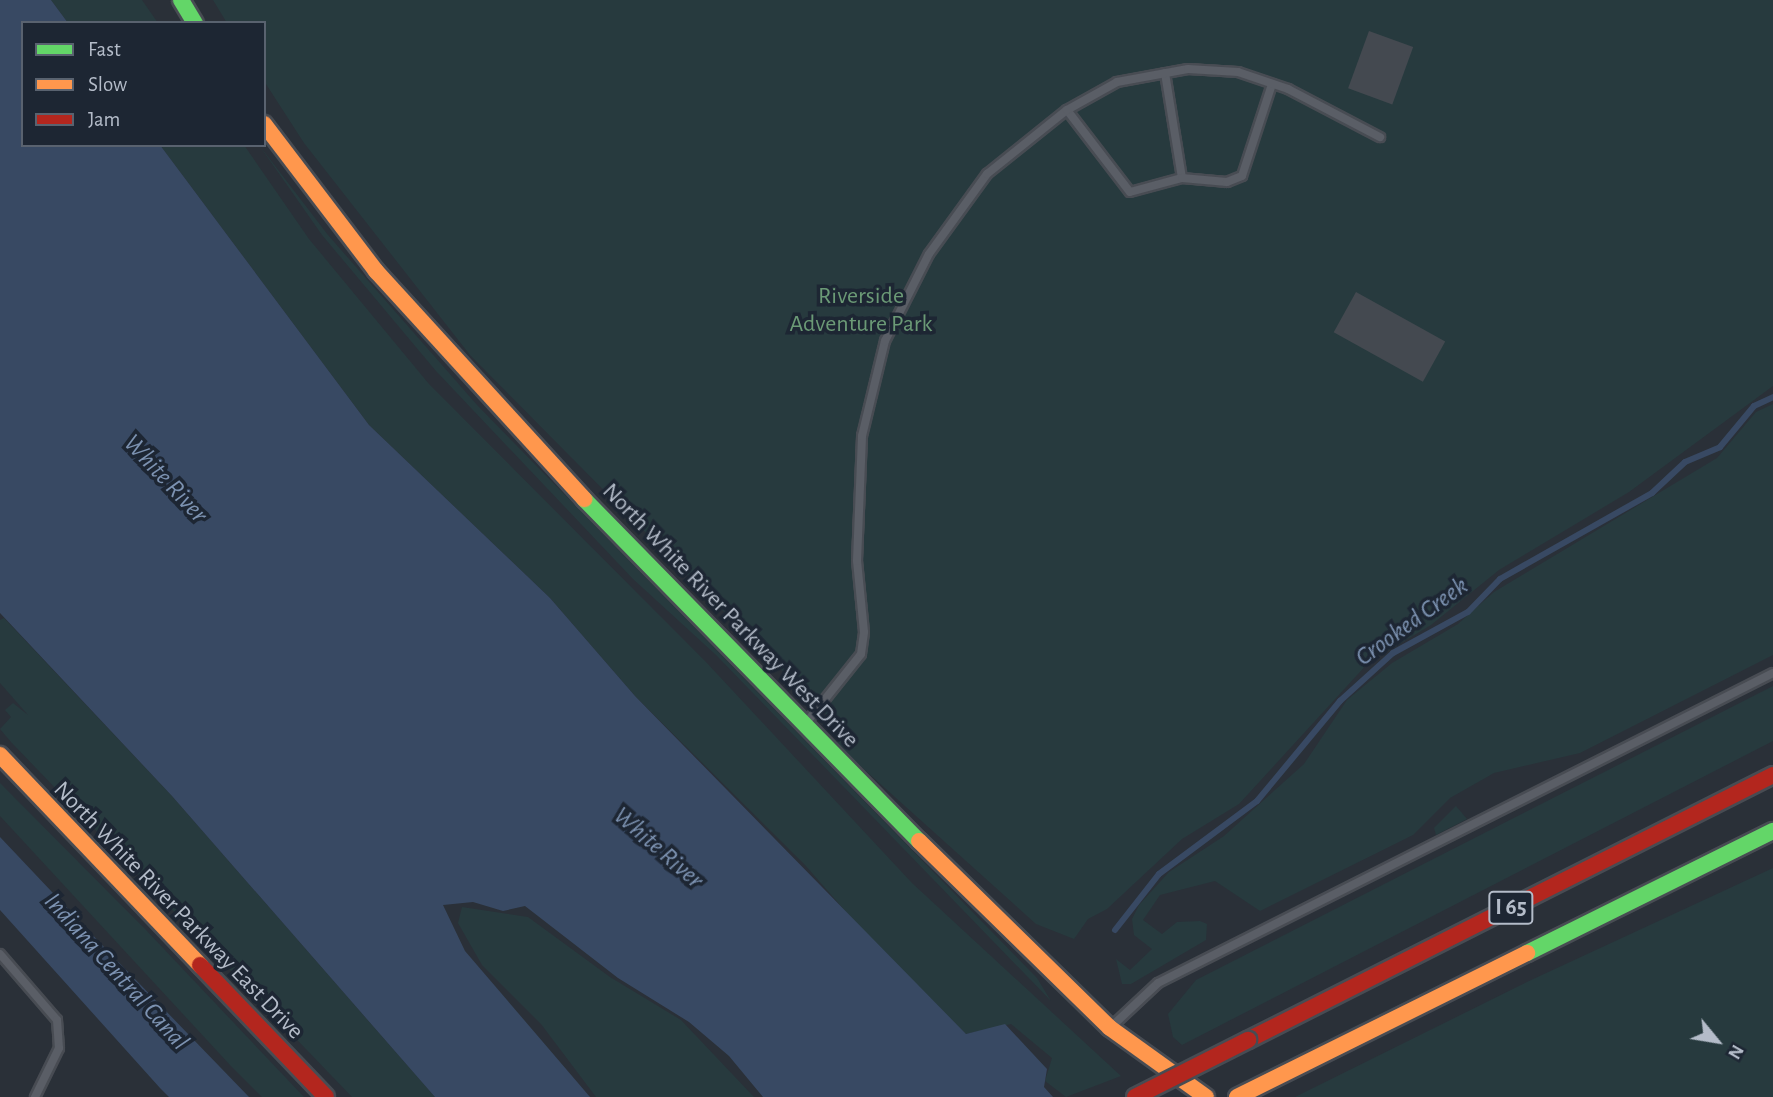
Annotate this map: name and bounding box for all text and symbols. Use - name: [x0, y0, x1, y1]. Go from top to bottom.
- legend: [21, 21, 266, 147]
- text: Fast: [88, 39, 121, 60]
- text: Slow: [88, 74, 127, 95]
- text: Jam: [88, 109, 120, 130]
- park label: Riverside Adventure Park: [790, 283, 932, 339]
- water label: White River: [116, 428, 214, 530]
- street label: North White River Parkway West Drive: [596, 478, 864, 754]
- water label: Crooked Creek: [1350, 571, 1474, 673]
- street label: North White River Parkway East Drive: [47, 776, 309, 1046]
- water label: White River: [606, 800, 710, 896]
- water label: Indiana Central Canal: [37, 887, 195, 1057]
- road number: I 65: [1488, 888, 1534, 928]
- north arrow: [1682, 1006, 1752, 1076]
- text: N: [1724, 1041, 1747, 1062]

